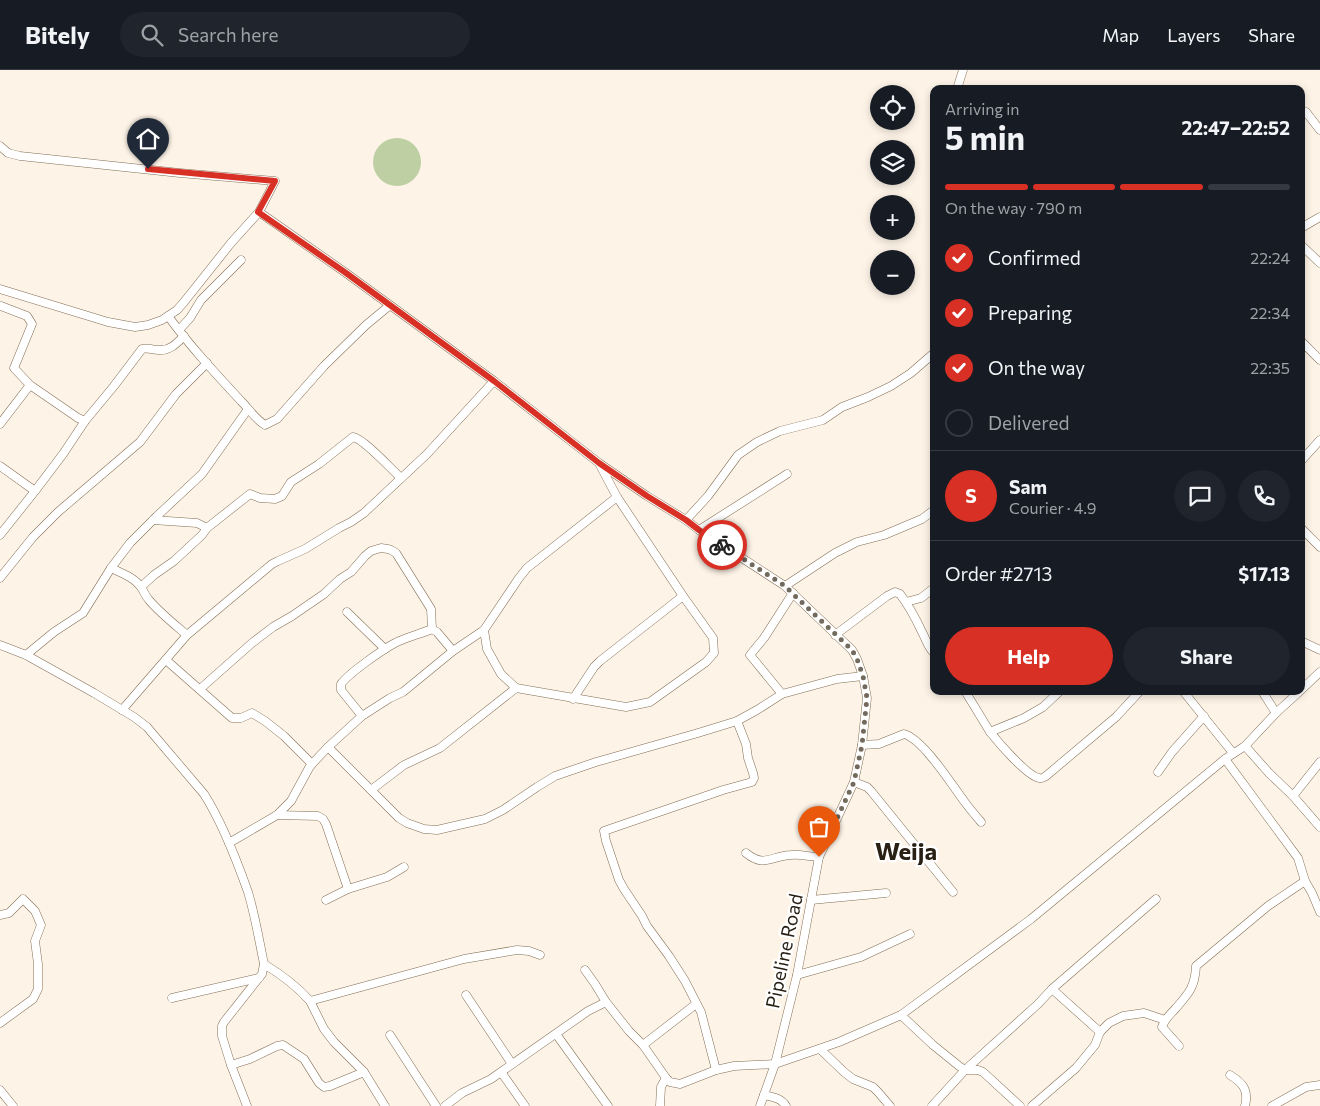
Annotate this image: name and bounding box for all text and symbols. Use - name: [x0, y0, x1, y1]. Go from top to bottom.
- search box: [120, 12, 470, 57]
- text: Bitely: [25, 20, 90, 49]
- icon: search: [138, 21, 166, 49]
- text: Search here: [178, 23, 278, 46]
- text: Map: [1102, 24, 1139, 46]
- text: Layers: [1167, 24, 1220, 46]
- text: Share: [1248, 24, 1295, 46]
- map controls: [870, 85, 915, 295]
- button: locate: [870, 85, 915, 130]
- text: Arriving in: [945, 99, 1019, 118]
- text: 22:47–22:52: [1181, 116, 1290, 139]
- text: 5 min: [945, 117, 1025, 157]
- pin: [127, 118, 169, 169]
- icon: home: [134, 125, 162, 153]
- button: layers: [870, 140, 915, 185]
- button: +: [870, 195, 915, 240]
- text: On the way · 790 m: [945, 198, 1082, 217]
- icon: check: [945, 244, 973, 272]
- text: Confirmed: [988, 246, 1081, 269]
- text: 22:24: [1250, 248, 1290, 267]
- button: −: [870, 250, 915, 295]
- icon: check: [945, 299, 973, 327]
- text: Preparing: [988, 301, 1072, 324]
- text: 22:34: [1250, 303, 1290, 322]
- icon: check: [945, 354, 973, 382]
- text: On the way: [988, 356, 1085, 379]
- text: 22:35: [1250, 358, 1290, 377]
- text: Delivered: [988, 411, 1069, 434]
- button: chat: [1174, 470, 1226, 522]
- button: phone: [1238, 470, 1290, 522]
- text: Sam: [1009, 475, 1047, 498]
- text: S: [965, 484, 977, 507]
- text: Courier · 4.9: [1009, 498, 1096, 517]
- courier: [697, 520, 747, 570]
- icon: bike: [708, 531, 736, 559]
- text: Order #2713: [945, 562, 1052, 585]
- text: $17.13: [1238, 562, 1290, 585]
- button: Help: [945, 627, 1113, 685]
- button: Share: [1123, 627, 1290, 685]
- pin: [798, 806, 840, 857]
- icon: bag: [805, 813, 833, 841]
- district label: Weija: [875, 836, 937, 865]
- street label: Pipeline Road: [760, 891, 807, 1010]

